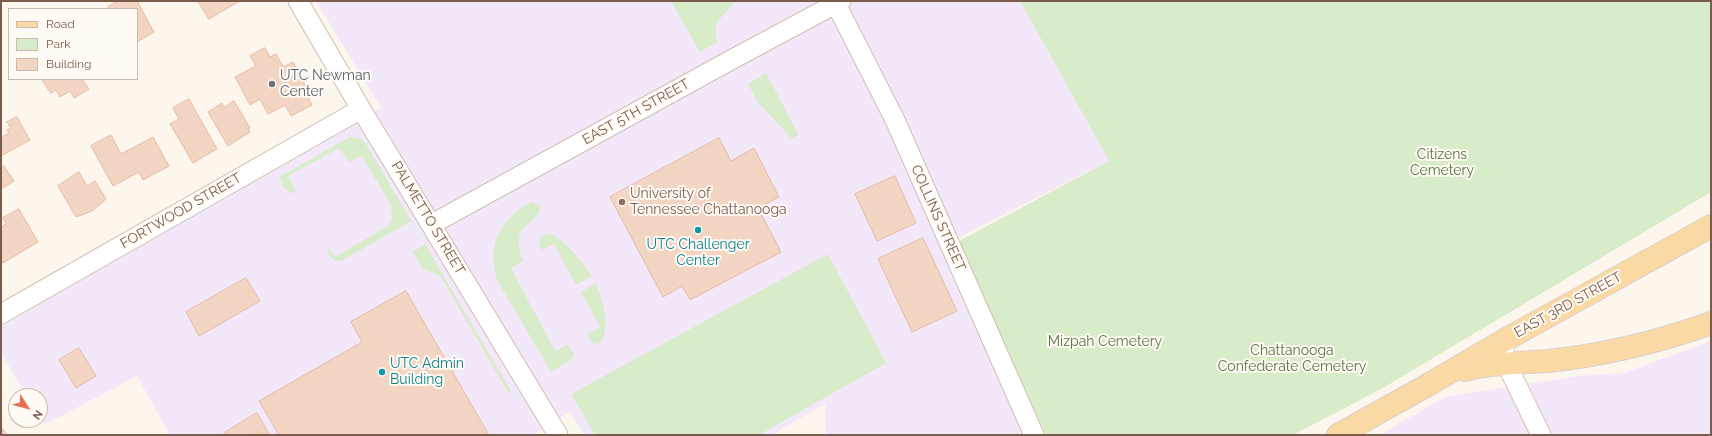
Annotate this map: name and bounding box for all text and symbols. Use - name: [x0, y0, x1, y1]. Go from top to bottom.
- legend: [8, 8, 138, 80]
- text: Road: [46, 17, 75, 31]
- text: Park: [46, 37, 71, 51]
- text: Building: [46, 57, 92, 71]
- place label: UTC Newman Center: [280, 68, 371, 100]
- street label: EAST 5TH STREET: [580, 76, 692, 148]
- marker: UTC Newman Center: [267, 79, 277, 89]
- park label: Citizens Cemetery: [1410, 147, 1474, 180]
- street label: PALMETTO STREET: [388, 158, 468, 278]
- street label: COLLINS STREET: [907, 162, 969, 274]
- street label: FORTWOOD STREET: [118, 170, 244, 252]
- place label: University of Tennessee Chattanooga: [630, 186, 787, 218]
- marker: University of Tennessee Chattanooga: [617, 197, 627, 207]
- marker: UTC Challenger Center: [693, 225, 703, 235]
- place label: UTC Challenger Center: [646, 237, 750, 270]
- street label: EAST 3RD STREET: [1511, 268, 1625, 342]
- park label: Mizpah Cemetery: [1048, 334, 1162, 350]
- park label: Chattanooga Confederate Cemetery: [1218, 343, 1366, 376]
- place label: UTC Admin Building: [390, 356, 464, 388]
- marker: UTC Admin Building: [377, 367, 387, 377]
- north arrow: [8, 388, 48, 428]
- text: N: [30, 408, 45, 422]

